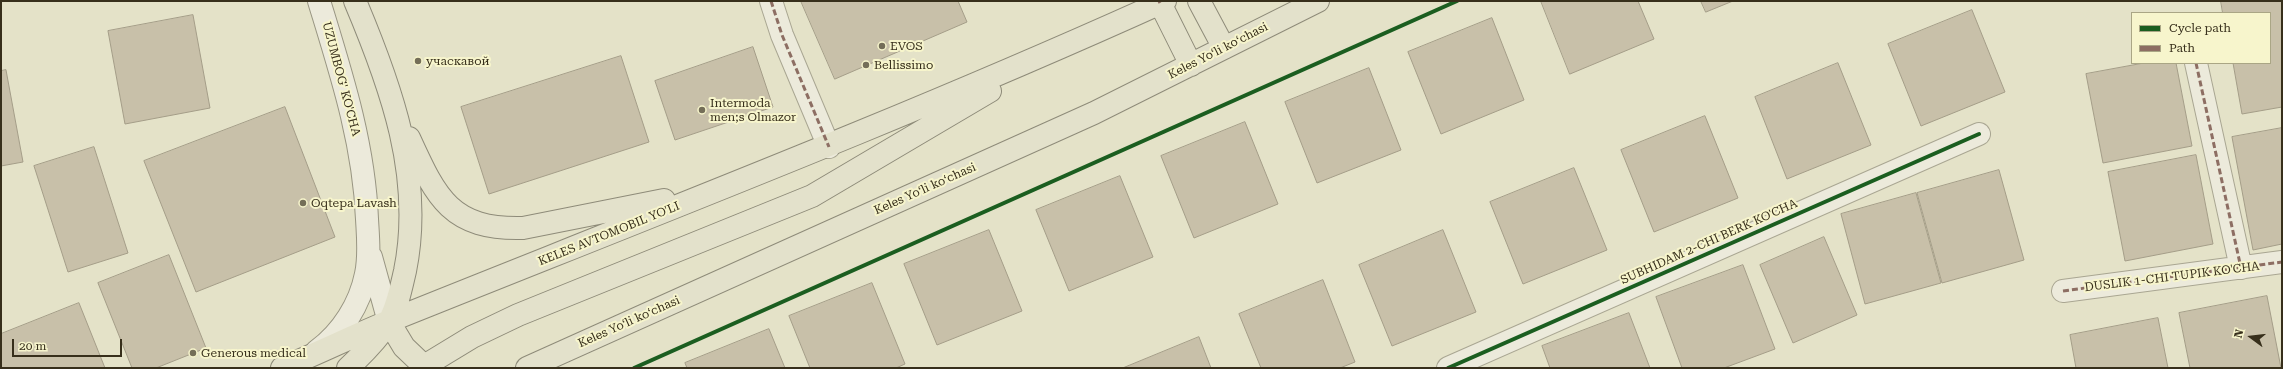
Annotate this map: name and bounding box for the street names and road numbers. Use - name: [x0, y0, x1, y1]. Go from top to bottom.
- street label: UZUMBOG' KO'CHA: [319, 20, 363, 138]
- street label: Keles Yoʻli koʻchasi: [1166, 20, 1270, 82]
- street label: Keles Yoʻli koʻchasi: [872, 160, 978, 218]
- street label: SUBHIDAM 2-CHI BERK KO'CHA: [1618, 196, 1800, 288]
- street label: KELES AVTOMOBIL YO'LI: [536, 199, 682, 269]
- street label: DUSLIK 1-CHI TUPIK KO'CHA: [2084, 259, 2260, 295]
- street label: Keles Yoʻli koʻchasi: [576, 293, 682, 351]

